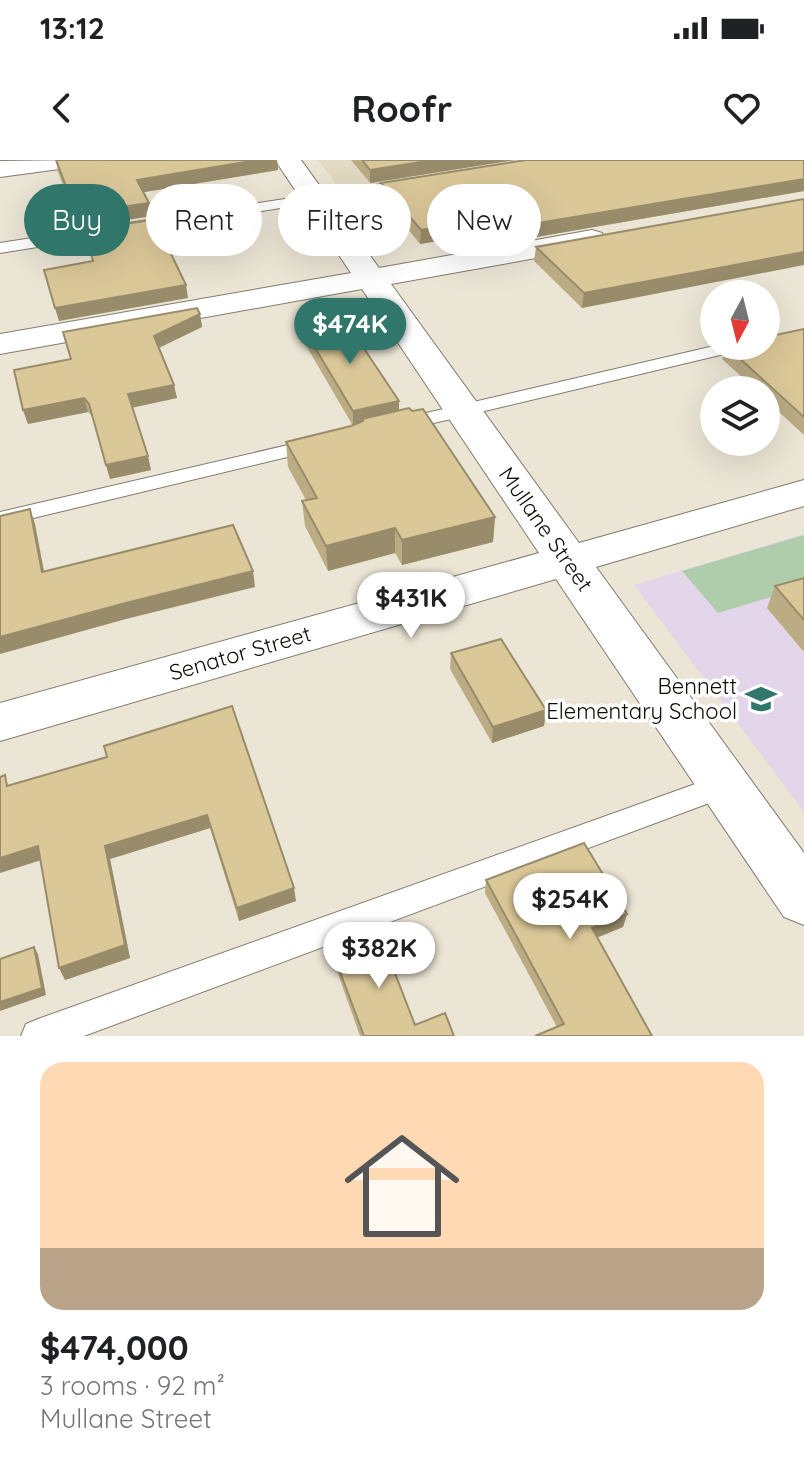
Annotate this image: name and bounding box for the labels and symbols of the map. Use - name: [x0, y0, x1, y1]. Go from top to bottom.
- north arrow: [700, 280, 780, 360]
- pin: $474K: [294, 298, 406, 366]
- street label: Mullane Street: [493, 461, 599, 597]
- pin: $431K: [355, 572, 467, 640]
- street label: Senator Street: [166, 619, 314, 687]
- place label: Bennett Elementary School: [546, 672, 737, 725]
- school or university icon: Bennett Elementary School: [744, 682, 778, 716]
- pin: $254K: [514, 873, 626, 941]
- pin: $382K: [323, 922, 435, 990]

